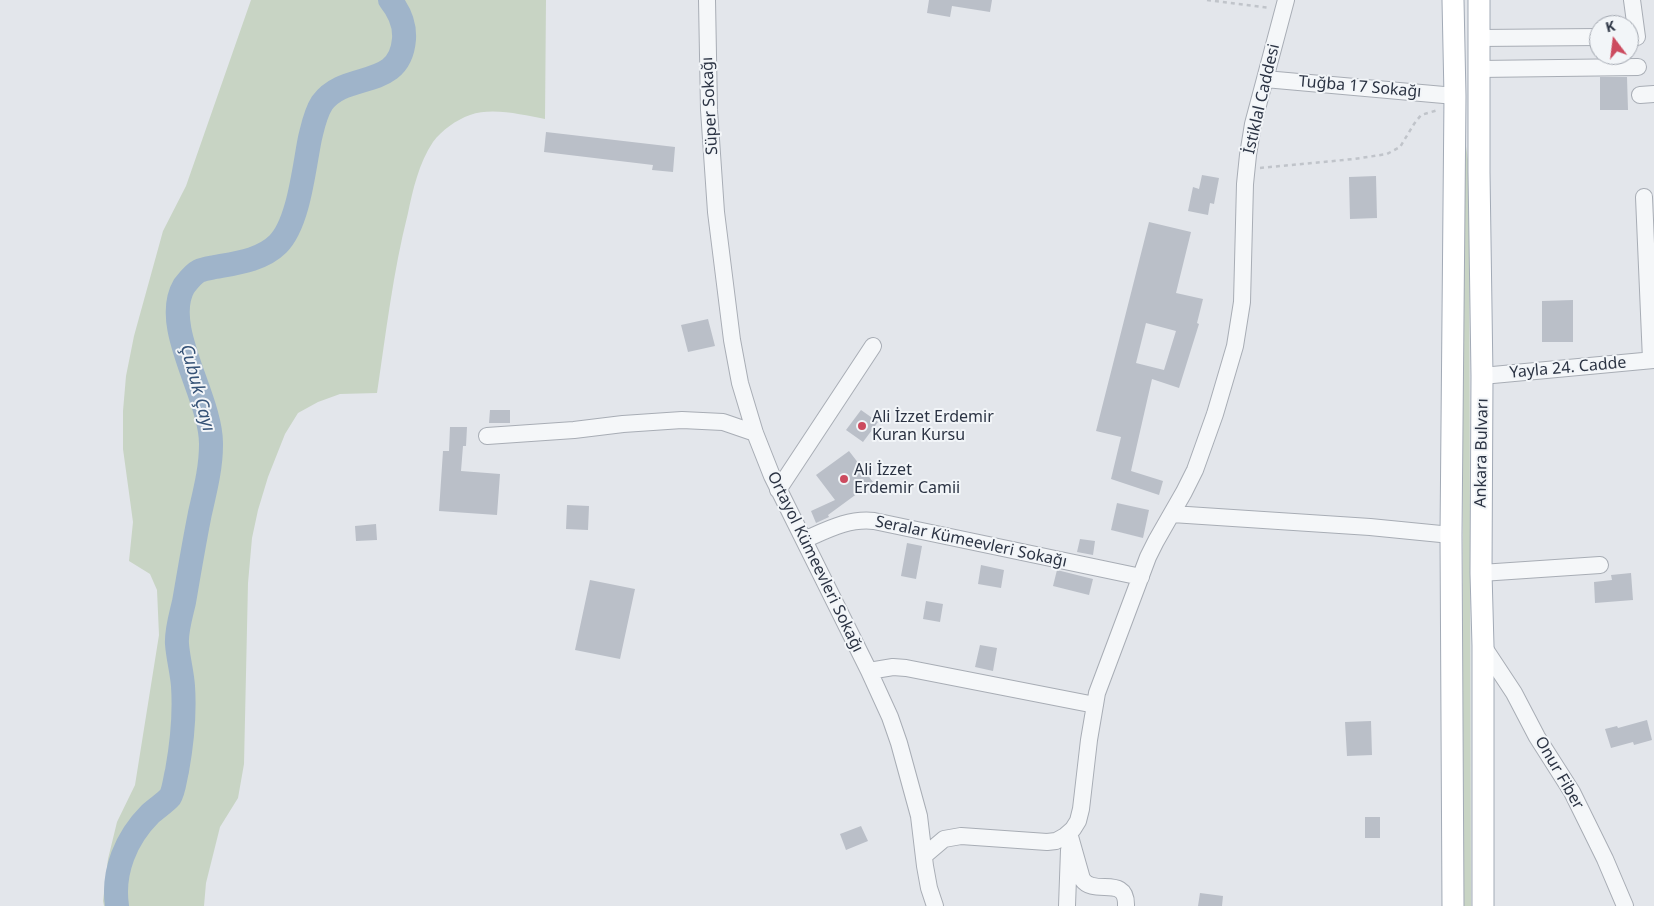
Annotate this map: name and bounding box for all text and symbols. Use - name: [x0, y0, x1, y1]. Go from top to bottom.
- north arrow: [1589, 15, 1639, 65]
- text: K: [1603, 16, 1617, 36]
- street label: İstiklal Caddesi: [1240, 42, 1284, 156]
- street label: Süper Sokağı: [698, 56, 722, 156]
- street label: Tuğba 17 Sokağı: [1298, 72, 1422, 102]
- water label: Çubuk Çayı: [175, 342, 219, 434]
- street label: Yayla 24. Cadde: [1509, 353, 1627, 383]
- street label: Ankara Bulvarı: [1471, 398, 1493, 508]
- place label: Ali İzzet Erdemir Kuran Kursu: [872, 407, 994, 445]
- marker: Ali İzzet Erdemir Kuran Kursu: [856, 420, 868, 432]
- place label: Ali İzzet Erdemir Camii: [854, 460, 960, 498]
- street label: Ortayol Kümeevleri Sokağı: [763, 469, 867, 655]
- marker: Ali İzzet Erdemir Camii: [838, 473, 850, 485]
- street label: Seralar Kümeevleri Sokağı: [873, 512, 1069, 572]
- street label: Onur Fiber: [1530, 733, 1588, 813]

